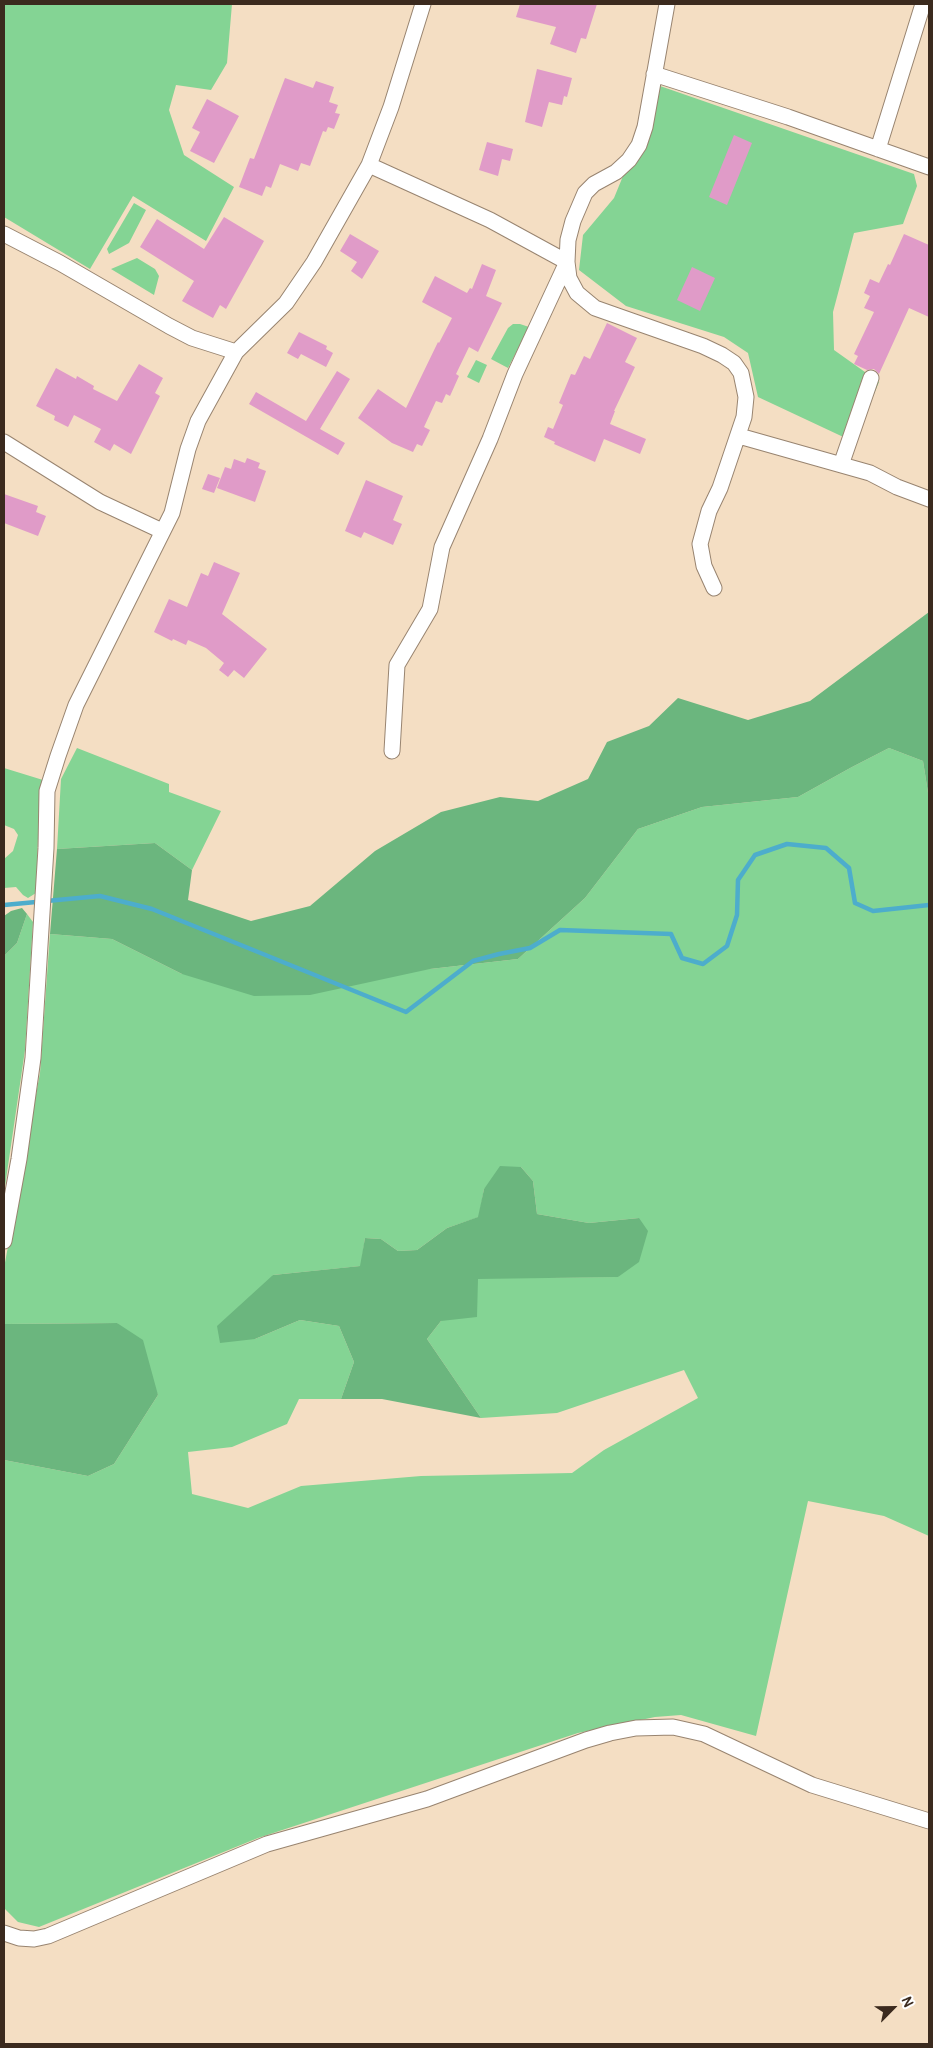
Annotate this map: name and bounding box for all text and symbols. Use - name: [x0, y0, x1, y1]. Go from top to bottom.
- north arrow: [868, 1983, 918, 2033]
- text: N: [898, 1994, 917, 2010]

